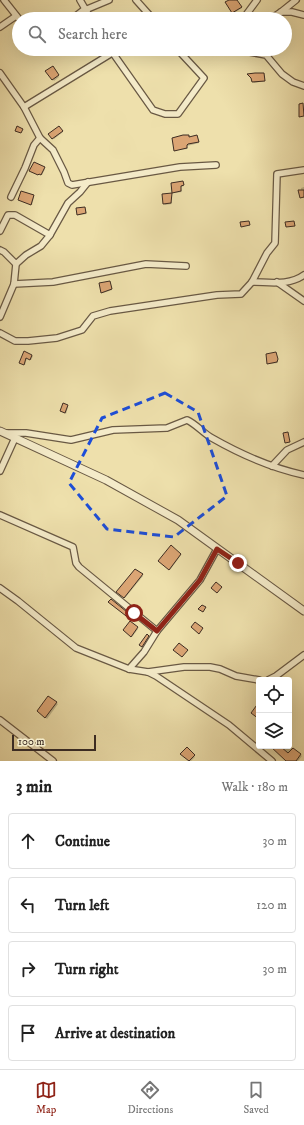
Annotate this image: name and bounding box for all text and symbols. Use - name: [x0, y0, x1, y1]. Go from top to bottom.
- search box: [12, 12, 292, 56]
- icon: search: [26, 23, 48, 45]
- text: Search here: [58, 25, 127, 44]
- route end: [229, 554, 247, 572]
- route start: [125, 604, 143, 622]
- map controls: [256, 677, 292, 749]
- button: locate: [256, 677, 292, 713]
- button: layers: [256, 713, 292, 749]
- scale bar: [12, 733, 96, 752]
- text: 100 m: [18, 735, 44, 749]
- text: 3 min: [16, 776, 52, 798]
- text: Walk · 180 m: [221, 779, 288, 795]
- icon: ahead: [17, 830, 39, 852]
- text: Continue: [55, 832, 110, 851]
- text: 30 m: [263, 833, 287, 849]
- icon: left: [17, 894, 39, 916]
- text: Turn left: [55, 896, 109, 915]
- text: 120 m: [256, 897, 287, 913]
- icon: right: [17, 958, 39, 980]
- text: Turn right: [55, 960, 118, 979]
- text: 30 m: [263, 961, 287, 977]
- icon: arrive: [17, 1022, 39, 1044]
- text: Arrive at destination: [55, 1024, 175, 1043]
- tab: Map: [35, 1079, 57, 1117]
- tab: Directions: [128, 1079, 173, 1117]
- tab: Saved: [244, 1079, 269, 1117]

